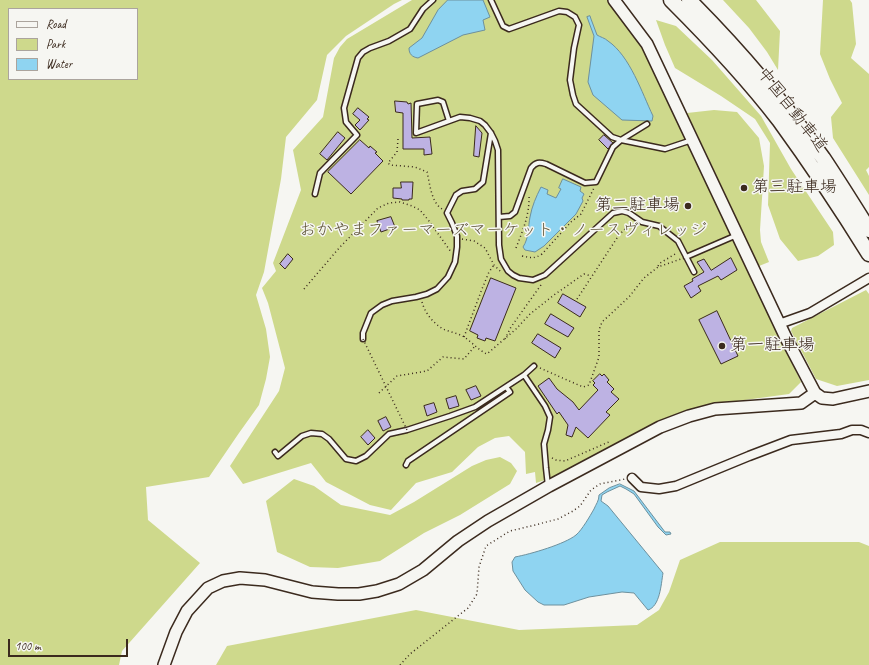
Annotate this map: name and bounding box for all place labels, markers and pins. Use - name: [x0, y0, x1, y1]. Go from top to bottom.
- place label: 第三駐車場: [752, 178, 837, 198]
- marker: 第三駐車場: [739, 183, 749, 193]
- place label: 第二駐車場: [595, 196, 680, 216]
- marker: 第二駐車場: [683, 201, 693, 211]
- place label: 第一駐車場: [730, 336, 815, 356]
- marker: 第一駐車場: [717, 341, 727, 351]

